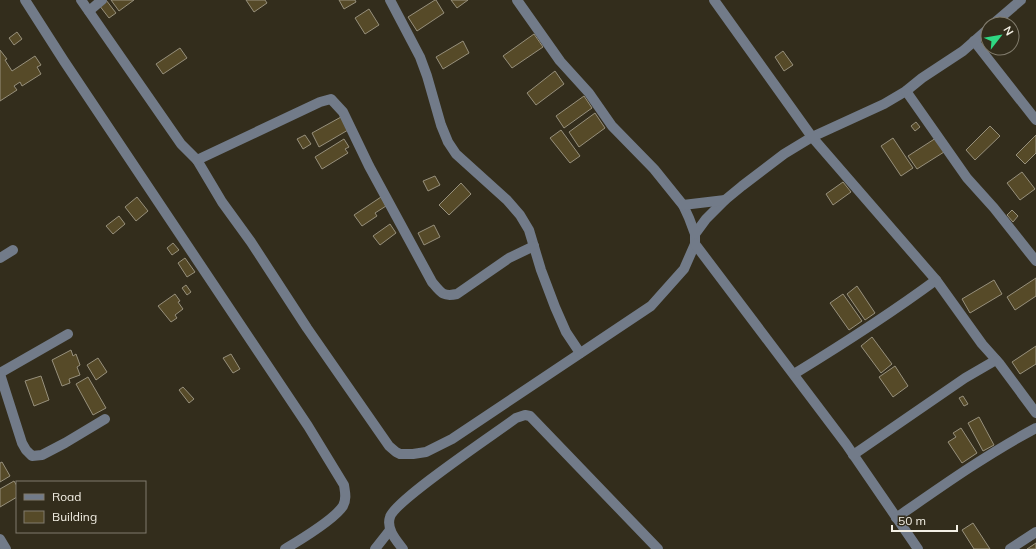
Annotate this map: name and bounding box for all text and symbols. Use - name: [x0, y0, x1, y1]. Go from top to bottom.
- north arrow: [980, 16, 1020, 56]
- text: N: [1000, 24, 1017, 38]
- legend: [16, 481, 146, 533]
- text: Road: [52, 489, 81, 504]
- scale bar: [892, 507, 957, 533]
- text: Building: [52, 509, 97, 524]
- text: 50 m: [898, 513, 926, 528]

